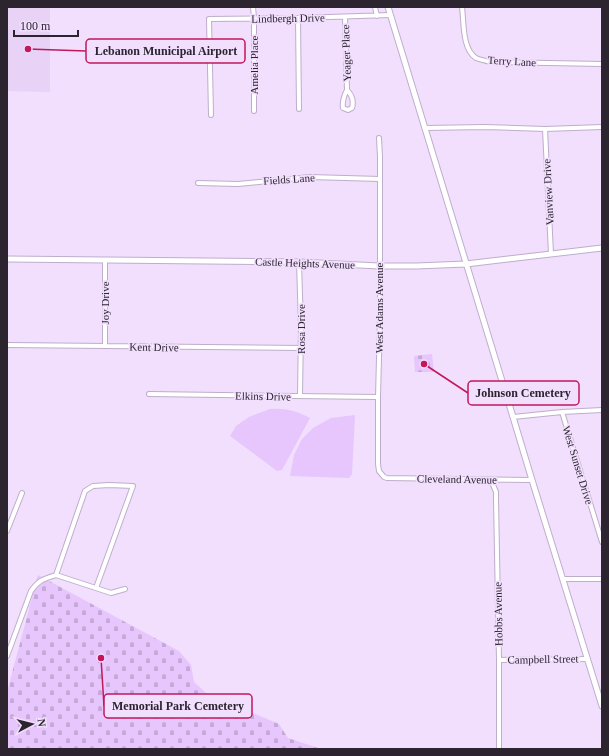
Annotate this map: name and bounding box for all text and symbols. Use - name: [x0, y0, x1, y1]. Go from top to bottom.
- street label: Lindbergh Drive: [251, 11, 325, 25]
- scale bar: [14, 12, 78, 38]
- text: 100 m: [20, 19, 51, 33]
- street label: Yeager Place: [339, 24, 353, 82]
- street label: Amelia Place: [248, 35, 260, 94]
- callout: Lebanon Municipal Airport: [86, 39, 245, 63]
- text: Lebanon Municipal Airport: [95, 44, 237, 58]
- street label: Terry Lane: [488, 54, 537, 68]
- street label: Vanview Drive: [540, 158, 556, 225]
- street label: Fields Lane: [263, 171, 315, 187]
- street label: Castle Heights Avenue: [255, 255, 355, 271]
- street label: West Adams Avenue: [373, 263, 385, 353]
- street label: Joy Drive: [99, 281, 111, 325]
- street label: Rosa Drive: [295, 304, 307, 354]
- street label: Kent Drive: [129, 341, 179, 353]
- callout: Johnson Cemetery: [468, 381, 579, 405]
- text: Johnson Cemetery: [475, 386, 571, 400]
- street label: Elkins Drive: [235, 390, 291, 402]
- street label: West Sunset Drive: [560, 424, 596, 506]
- street label: Cleveland Avenue: [417, 472, 497, 486]
- street label: Hobbs Avenue: [491, 582, 505, 646]
- street label: Campbell Street: [507, 652, 579, 666]
- callout: Memorial Park Cemetery: [104, 694, 252, 718]
- text: Memorial Park Cemetery: [112, 699, 244, 713]
- north arrow: [12, 704, 52, 744]
- text: N: [35, 718, 48, 728]

